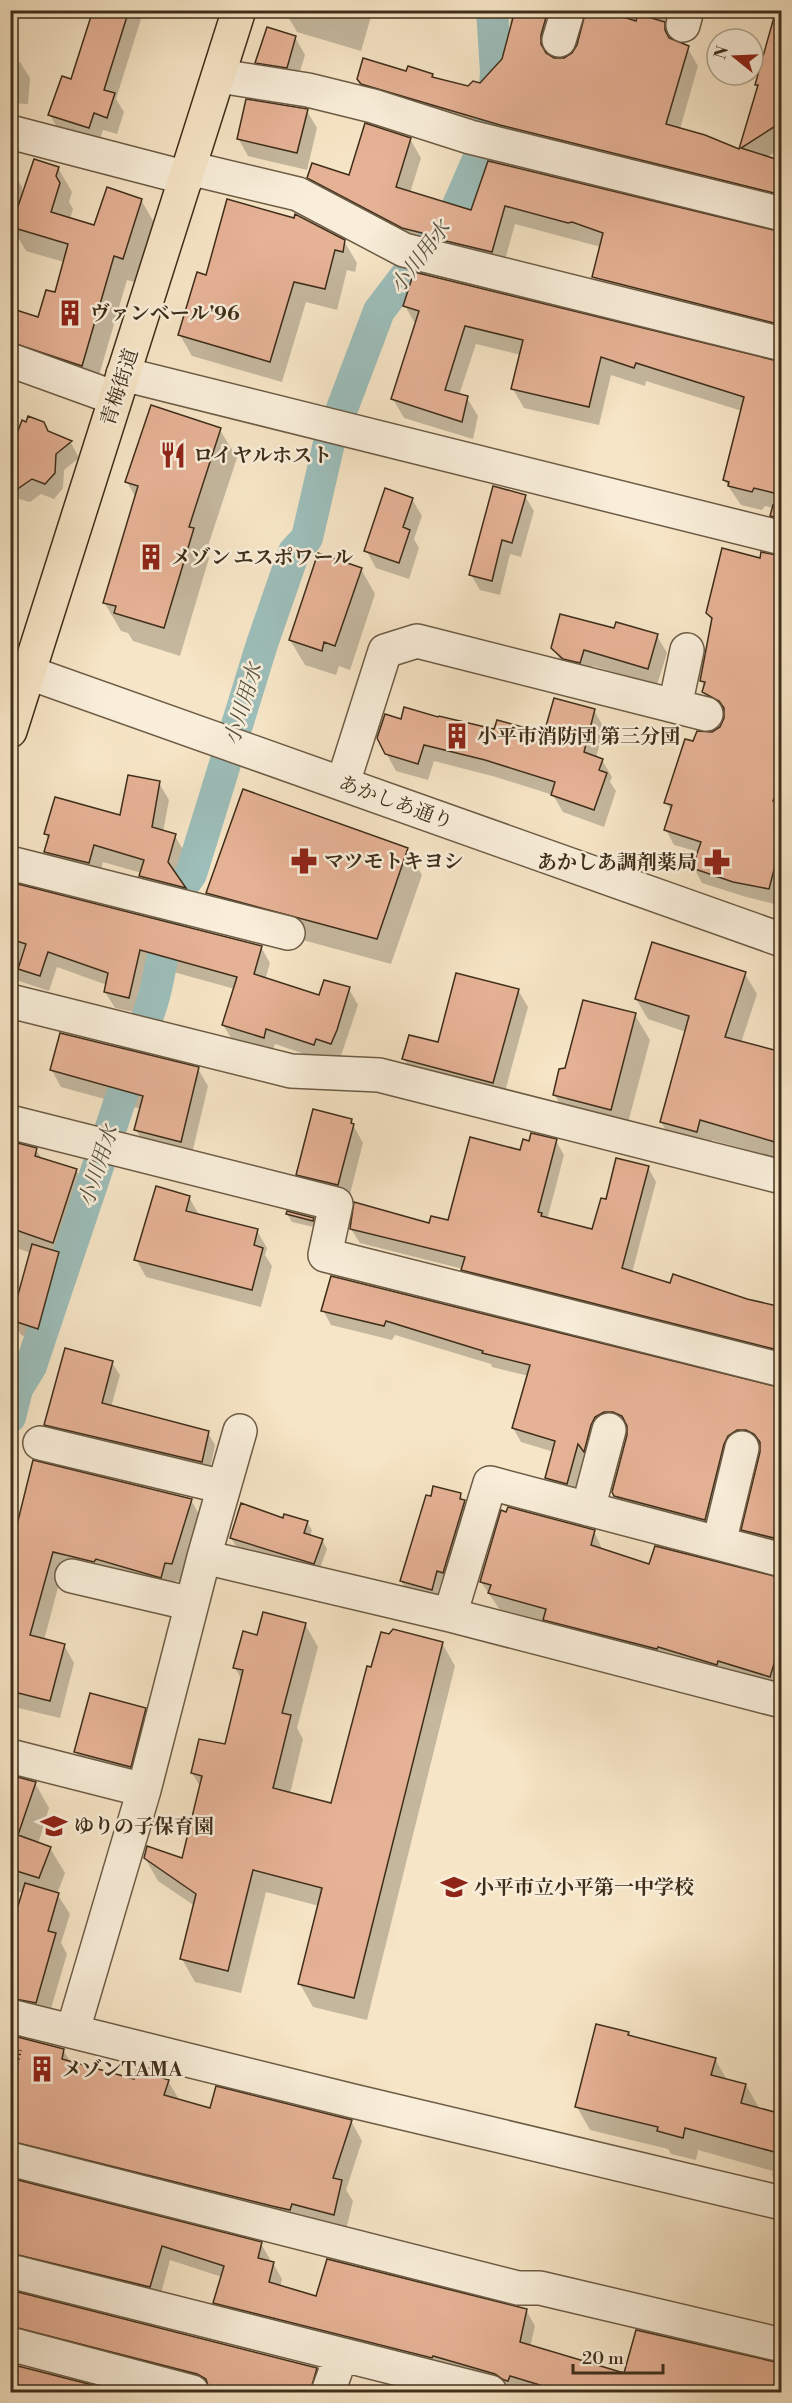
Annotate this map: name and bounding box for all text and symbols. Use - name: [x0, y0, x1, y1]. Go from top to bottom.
- north arrow: [705, 27, 765, 87]
- text: N: [710, 43, 733, 62]
- water label: 小川用水: [385, 215, 458, 299]
- building icon: ヴァンベール'96: [55, 298, 85, 328]
- place label: ヴァンベール'96: [90, 302, 240, 327]
- street label: 青梅街道: [96, 346, 145, 429]
- restaurant icon: ロイヤルホスト: [158, 440, 188, 470]
- place label: ロイヤルホスト: [193, 444, 332, 469]
- building icon: メゾン エスポワール: [136, 542, 166, 572]
- place label: メゾン エスポワール: [171, 546, 353, 571]
- water label: 小川用水: [219, 658, 269, 748]
- building icon: 小平市消防団 第三分団: [442, 721, 472, 751]
- place label: 小平市消防団 第三分団: [477, 725, 680, 750]
- street label: あかしあ通り: [335, 771, 456, 836]
- pharmacy icon: マツモトキヨシ: [289, 846, 319, 876]
- pharmacy icon: あかしあ調剤薬局: [702, 847, 732, 877]
- place label: マツモトキヨシ: [324, 850, 463, 875]
- place label: あかしあ調剤薬局: [537, 851, 697, 876]
- water label: 小川用水: [74, 1120, 125, 1210]
- school or university icon: ゆりの子保育園: [39, 1811, 69, 1841]
- place label: ゆりの子保育園: [74, 1815, 214, 1840]
- school or university icon: 小平市立小平第一中学校: [439, 1872, 469, 1902]
- place label: 小平市立小平第一中学校: [474, 1876, 694, 1901]
- building icon: メゾンTAMA: [27, 2054, 57, 2084]
- place label: メゾンTAMA: [62, 2058, 183, 2083]
- scale bar: [573, 2337, 663, 2375]
- text: 20 m: [582, 2347, 624, 2370]

